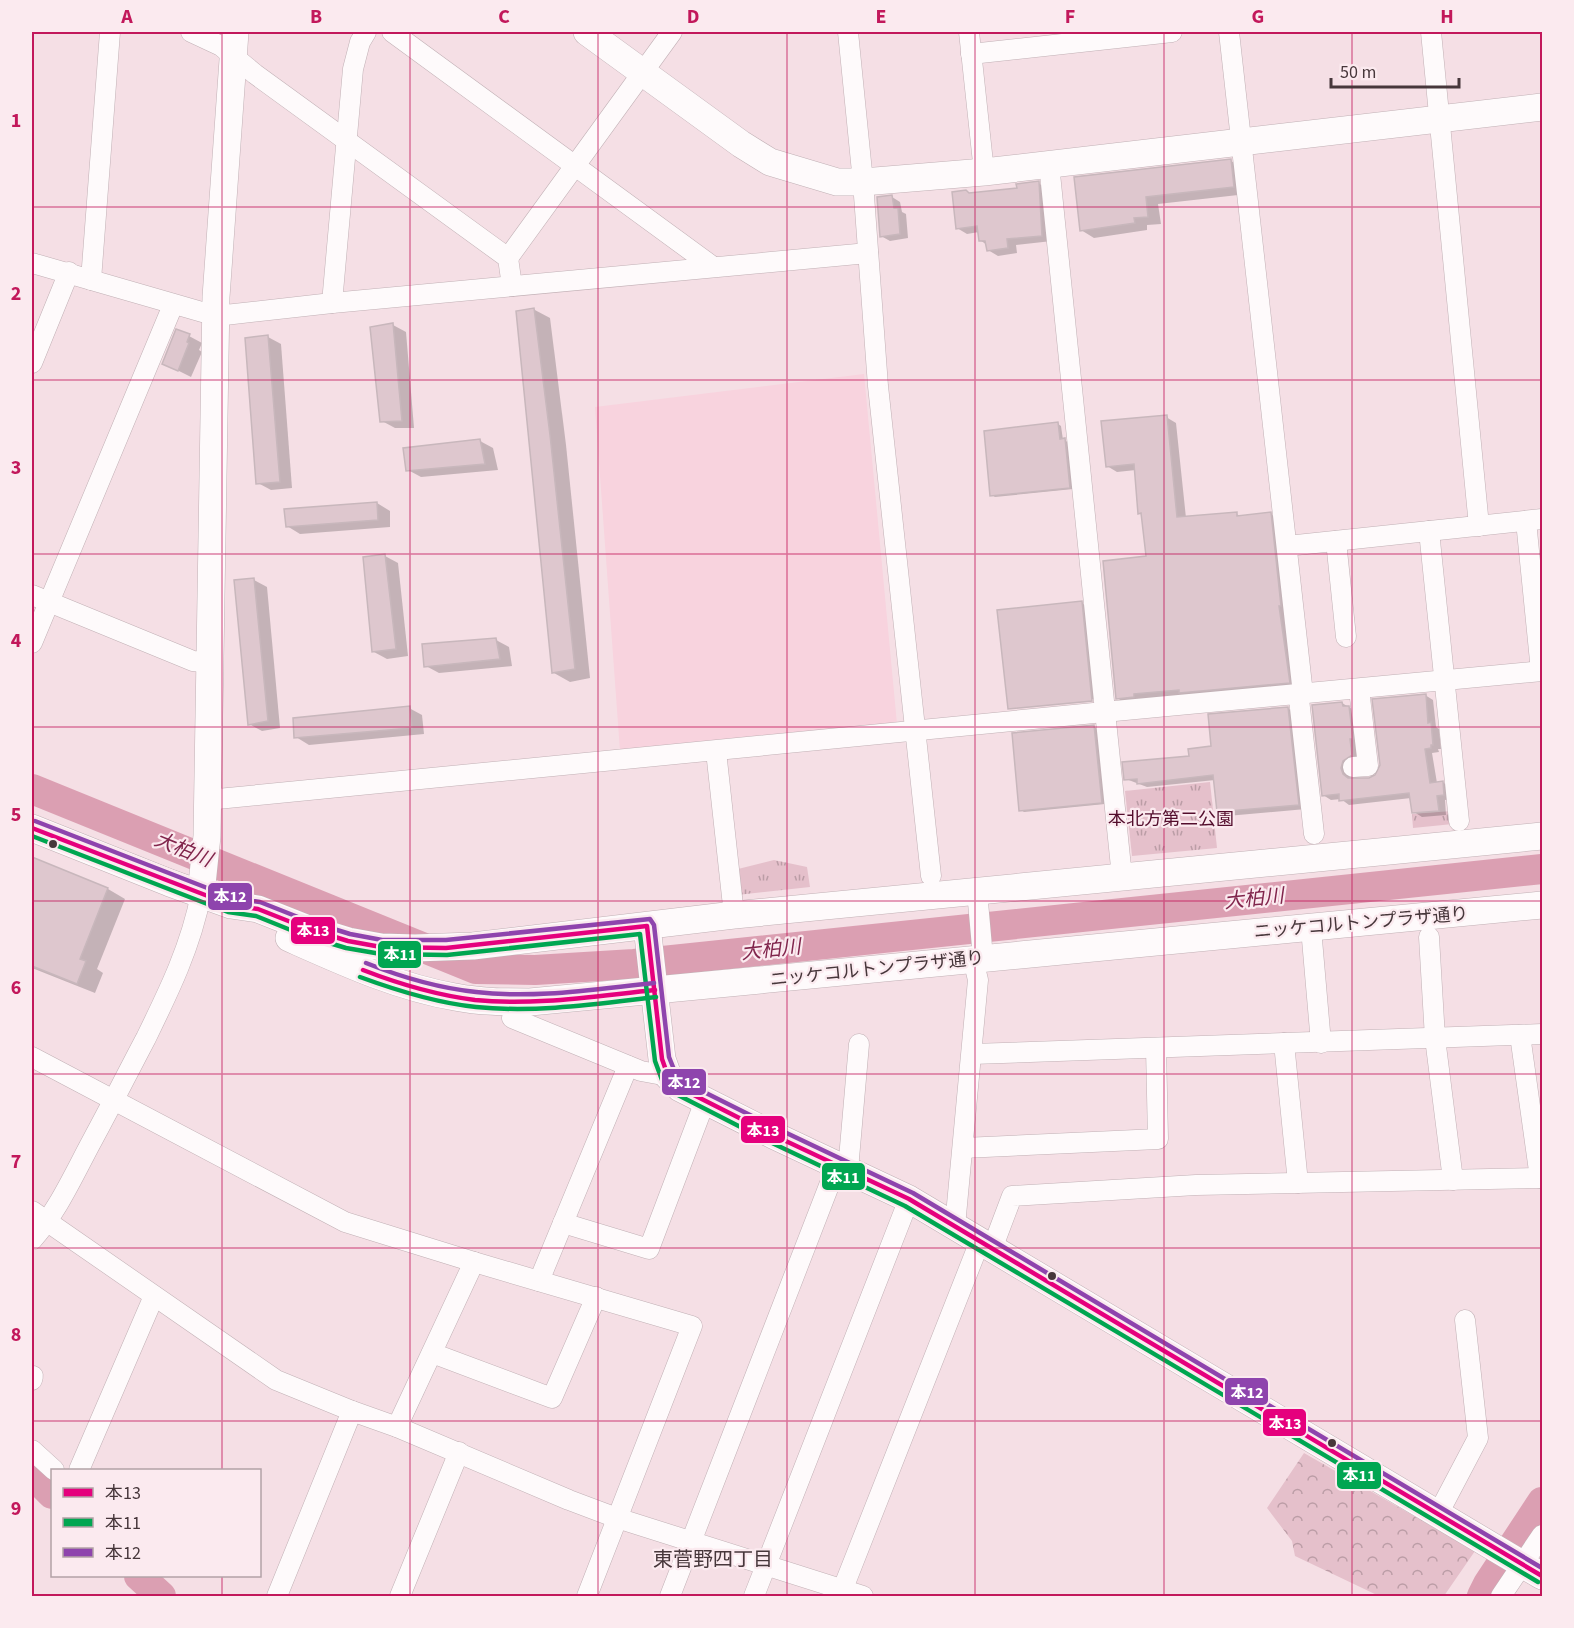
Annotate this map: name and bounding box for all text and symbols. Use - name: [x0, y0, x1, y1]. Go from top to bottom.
- text: A: [120, 3, 133, 31]
- text: B: [310, 3, 322, 31]
- text: C: [498, 3, 510, 31]
- text: D: [687, 3, 699, 31]
- text: E: [876, 3, 886, 31]
- text: F: [1065, 3, 1075, 31]
- text: G: [1252, 3, 1264, 31]
- text: H: [1440, 3, 1454, 31]
- scale bar: [1331, 51, 1458, 89]
- text: 50 m: [1340, 60, 1376, 85]
- text: 1: [11, 107, 21, 135]
- text: 2: [11, 280, 21, 308]
- text: 3: [11, 454, 21, 482]
- text: 4: [11, 627, 22, 655]
- text: 5: [11, 801, 21, 829]
- park label: 本北方第二公園: [1108, 807, 1234, 832]
- water label: 大柏川: [150, 826, 218, 875]
- unlabelled marker: [47, 838, 59, 850]
- line badge: 本12: [207, 882, 253, 911]
- water label: 大柏川: [1223, 882, 1287, 916]
- text: 本12: [214, 886, 246, 908]
- street label: ニッケコルトンプラザ通り: [1253, 901, 1469, 945]
- line badge: 本13: [290, 916, 336, 945]
- text: 本13: [297, 920, 329, 942]
- water label: 大柏川: [740, 933, 804, 967]
- line badge: 本11: [377, 940, 422, 969]
- text: 本11: [384, 944, 416, 966]
- street label: ニッケコルトンプラザ通り: [769, 945, 985, 993]
- text: 6: [11, 974, 21, 1002]
- line badge: 本12: [661, 1068, 707, 1096]
- text: 本12: [668, 1072, 700, 1094]
- line badge: 本13: [740, 1115, 786, 1144]
- text: 本13: [747, 1120, 779, 1142]
- text: 7: [11, 1148, 21, 1176]
- line badge: 本11: [821, 1162, 866, 1191]
- text: 本11: [827, 1167, 859, 1189]
- unlabelled marker: [1046, 1270, 1058, 1282]
- text: 8: [11, 1321, 21, 1349]
- line badge: 本12: [1224, 1377, 1269, 1406]
- text: 本12: [1231, 1382, 1263, 1404]
- line badge: 本13: [1262, 1408, 1307, 1437]
- text: 本13: [1269, 1413, 1301, 1435]
- unlabelled marker: [1326, 1437, 1338, 1449]
- line badge: 本11: [1336, 1461, 1382, 1490]
- text: 本11: [1343, 1465, 1375, 1487]
- legend: [51, 1469, 261, 1577]
- text: 本13: [105, 1481, 141, 1506]
- text: 9: [11, 1495, 21, 1523]
- text: 本11: [105, 1511, 141, 1536]
- text: 本12: [105, 1541, 141, 1566]
- district label: 東菅野四丁目: [653, 1546, 773, 1574]

